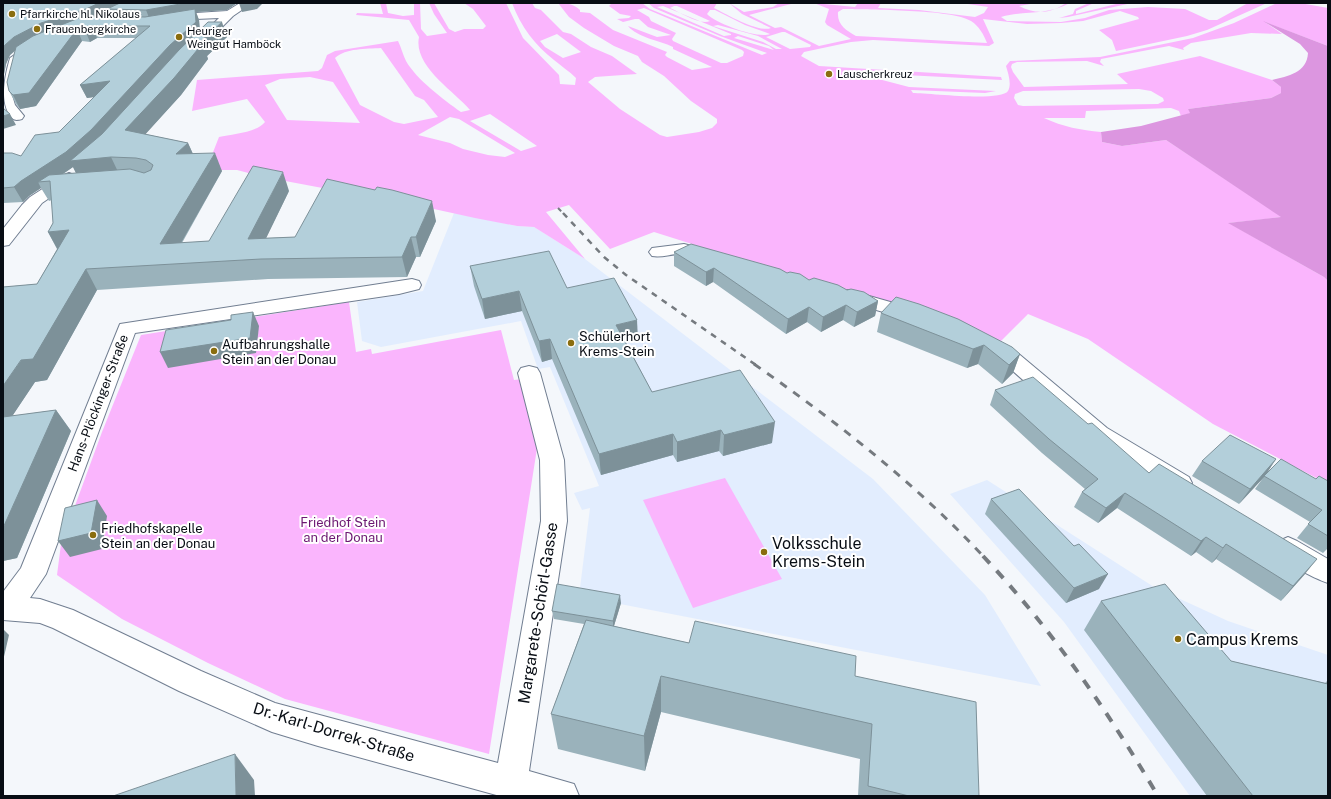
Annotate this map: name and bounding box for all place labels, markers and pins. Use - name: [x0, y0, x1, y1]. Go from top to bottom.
- place label: Pfarrkirche hl. Nikolaus: [20, 8, 140, 20]
- marker: Pfarrkirche hl. Nikolaus: [7, 9, 17, 19]
- place label: Frauenbergkirche: [45, 23, 136, 35]
- marker: Frauenbergkirche: [32, 24, 42, 34]
- place label: Heuriger Weingut Hamböck: [187, 25, 281, 50]
- marker: Heuriger Weingut Hamböck: [174, 32, 184, 42]
- place label: Lauscherkreuz: [837, 68, 912, 80]
- marker: Lauscherkreuz: [824, 69, 834, 79]
- place label: Schülerhort Krems-Stein: [579, 329, 655, 359]
- place label: Aufbahrungshalle Stein an der Donau: [222, 337, 336, 367]
- marker: Schülerhort Krems-Stein: [566, 338, 576, 348]
- marker: Aufbahrungshalle Stein an der Donau: [209, 346, 219, 356]
- place label: Friedhofskapelle Stein an der Donau: [101, 521, 215, 551]
- marker: Friedhofskapelle Stein an der Donau: [88, 530, 98, 540]
- place label: Volksschule Krems-Stein: [772, 534, 865, 571]
- marker: Volksschule Krems-Stein: [759, 547, 769, 557]
- place label: Campus Krems: [1186, 630, 1298, 649]
- marker: Campus Krems: [1173, 634, 1183, 644]

